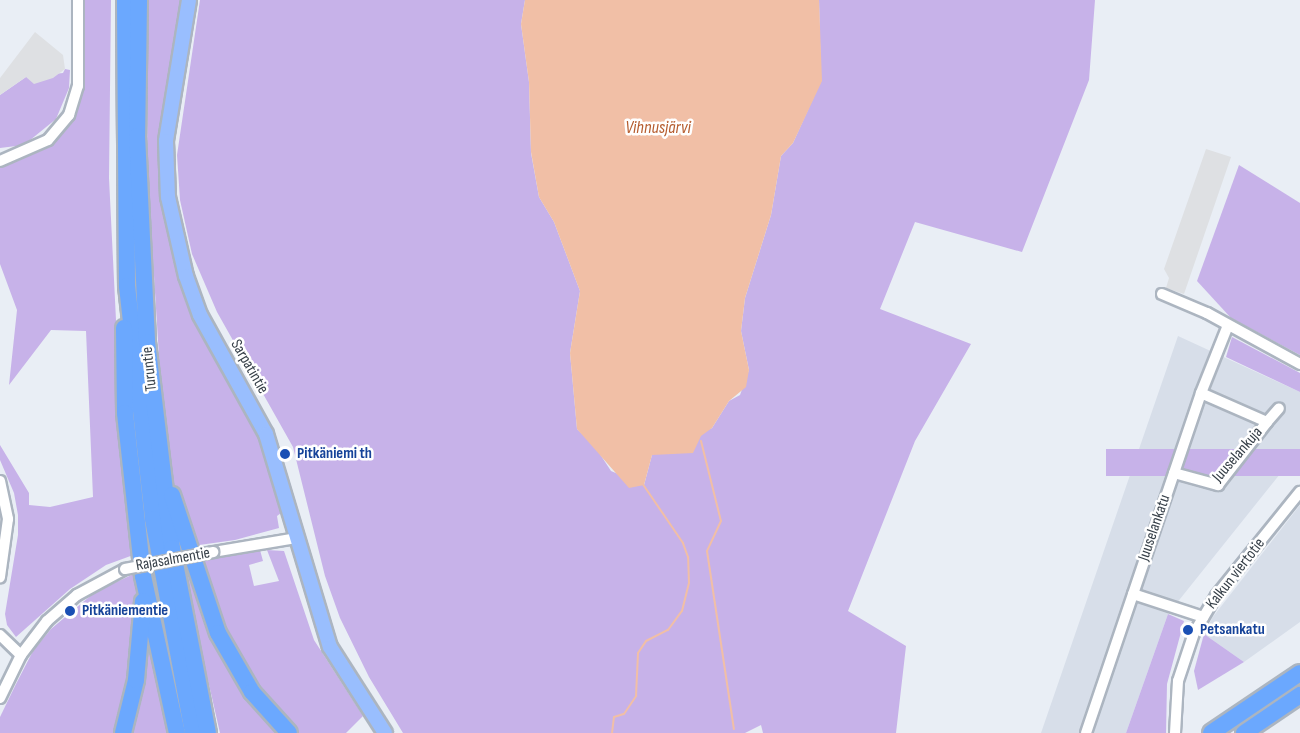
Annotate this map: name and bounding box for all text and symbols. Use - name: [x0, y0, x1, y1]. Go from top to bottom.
- water label: Vihnusjärvi: [625, 117, 691, 139]
- street label: Sarpatintie: [226, 336, 272, 398]
- street label: Turuntie: [138, 346, 162, 392]
- street label: Juuselankuja: [1209, 424, 1267, 486]
- place label: Pitkäniemi th: [297, 444, 372, 464]
- marker: Pitkäniemi th: [278, 447, 292, 461]
- street label: Juuselankatu: [1135, 492, 1175, 564]
- street label: Kalkun viertotie: [1202, 535, 1270, 613]
- street label: Rajasalmentie: [134, 544, 212, 576]
- place label: Pitkäniementie: [82, 601, 168, 621]
- marker: Pitkäniementie: [63, 604, 77, 618]
- place label: Petsankatu: [1200, 620, 1265, 640]
- marker: Petsankatu: [1181, 623, 1195, 637]

